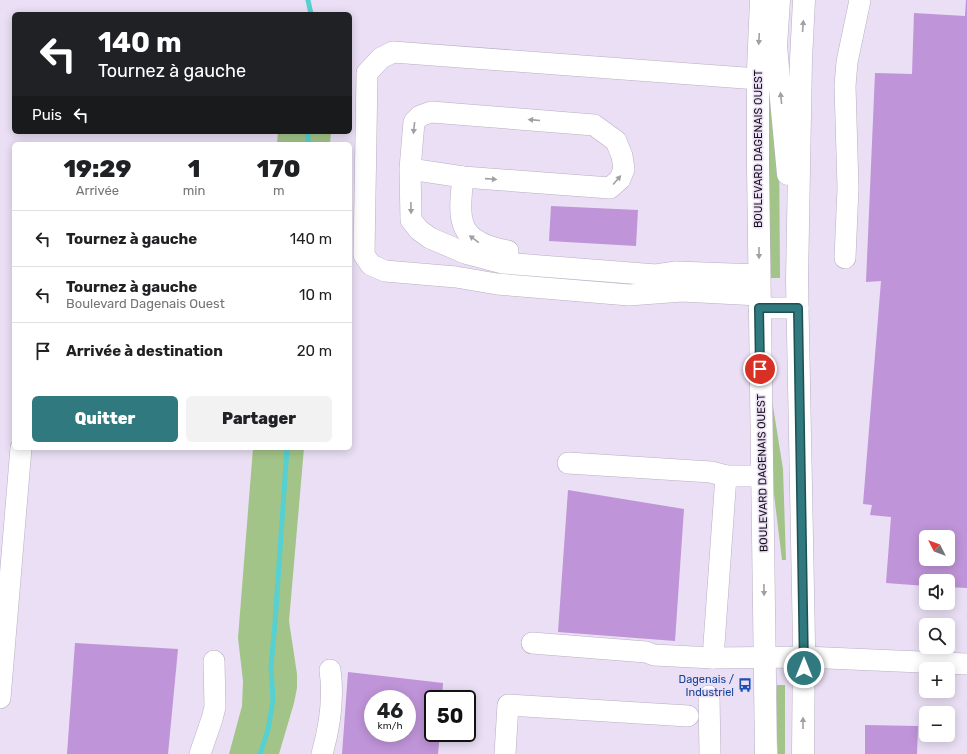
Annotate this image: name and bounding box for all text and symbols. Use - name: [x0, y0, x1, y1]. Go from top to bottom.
- one-way arrow: [799, 20, 806, 32]
- text: 140 m: [98, 26, 182, 59]
- icon: left: [32, 28, 84, 80]
- one-way arrow: [756, 33, 762, 46]
- text: Tournez à gauche: [98, 60, 246, 82]
- street label: BOULEVARD DAGENAIS OUEST: [752, 69, 765, 228]
- one-way arrow: [778, 92, 784, 104]
- icon: left: [70, 104, 92, 126]
- text: Puis: [32, 106, 62, 124]
- one-way arrow: [528, 117, 540, 124]
- one-way arrow: [411, 122, 417, 135]
- text: 19:29: [63, 155, 131, 183]
- text: 1: [188, 155, 200, 183]
- text: 170: [257, 155, 301, 183]
- one-way arrow: [613, 175, 622, 185]
- one-way arrow: [485, 176, 497, 183]
- text: Arrivée: [76, 183, 119, 198]
- text: min: [183, 183, 205, 198]
- text: m: [273, 183, 284, 198]
- one-way arrow: [408, 202, 414, 215]
- icon: left: [32, 228, 54, 250]
- text: Tournez à gauche: [66, 230, 197, 248]
- text: 140 m: [290, 230, 332, 248]
- one-way arrow: [469, 235, 480, 243]
- one-way arrow: [756, 247, 762, 260]
- text: Tournez à gauche: [66, 278, 197, 296]
- icon: left: [32, 284, 54, 306]
- text: 10 m: [299, 286, 332, 304]
- text: Boulevard Dagenais Ouest: [66, 296, 225, 311]
- icon: arrive: [32, 340, 54, 362]
- text: Arrivée à destination: [66, 342, 223, 360]
- text: 20 m: [297, 342, 332, 360]
- pin: [743, 352, 777, 386]
- icon: arrive: [749, 358, 771, 380]
- street label: BOULEVARD DAGENAIS OUEST: [755, 393, 770, 552]
- button: Quitter: [32, 396, 178, 442]
- button: Partager: [186, 396, 332, 442]
- north arrow: [919, 530, 955, 566]
- map controls: [919, 530, 955, 742]
- button: sound: [919, 574, 955, 610]
- one-way arrow: [761, 584, 768, 596]
- button: search: [919, 618, 955, 654]
- position arrow: [783, 647, 825, 689]
- button: +: [919, 662, 955, 698]
- place label: Dagenais / Industriel: [679, 673, 735, 699]
- bus stop icon: Dagenais / Industriel: [737, 677, 753, 693]
- speed limit sign: 50: [424, 690, 476, 742]
- text: 46: [377, 699, 403, 723]
- button: −: [919, 706, 955, 742]
- one-way arrow: [800, 716, 806, 729]
- text: km/h: [378, 720, 402, 732]

